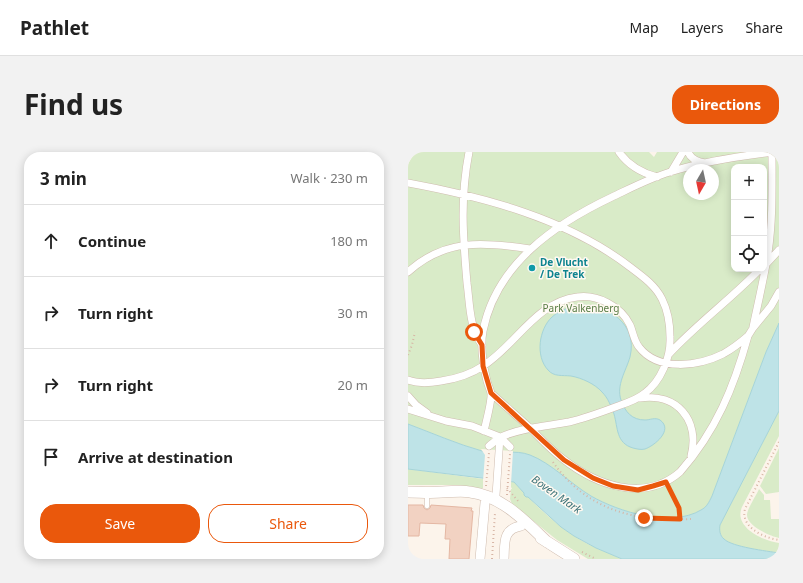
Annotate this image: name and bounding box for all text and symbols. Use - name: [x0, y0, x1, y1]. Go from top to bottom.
- text: Pathlet: [20, 15, 89, 41]
- text: Map: [630, 18, 659, 37]
- text: Layers: [681, 18, 723, 37]
- text: Share: [745, 18, 783, 37]
- text: Find us: [24, 85, 123, 123]
- button: Directions: [672, 85, 779, 124]
- north arrow: [683, 164, 719, 200]
- map controls: [731, 164, 767, 272]
- button: +: [731, 164, 767, 200]
- text: 3 min: [40, 167, 87, 190]
- text: Walk · 230 m: [290, 169, 368, 187]
- button: −: [731, 200, 767, 236]
- icon: ahead: [40, 230, 62, 252]
- text: Continue: [78, 231, 146, 251]
- text: 180 m: [330, 232, 368, 250]
- button: locate: [731, 236, 767, 272]
- place label: De Vlucht / De Trek: [540, 255, 589, 281]
- marker: De Vlucht / De Trek: [527, 263, 537, 273]
- park label: Park Valkenberg: [543, 301, 619, 315]
- icon: right: [40, 302, 62, 324]
- text: Turn right: [78, 303, 153, 323]
- text: 30 m: [338, 304, 368, 322]
- route start: [465, 323, 483, 341]
- icon: right: [40, 374, 62, 396]
- text: Turn right: [78, 375, 153, 395]
- text: 20 m: [338, 376, 368, 394]
- icon: arrive: [40, 446, 62, 468]
- text: Arrive at destination: [78, 447, 233, 467]
- water label: Boven Mark: [529, 471, 585, 517]
- button: Save: [40, 504, 200, 543]
- button: Share: [208, 504, 368, 543]
- route end: [635, 509, 653, 527]

